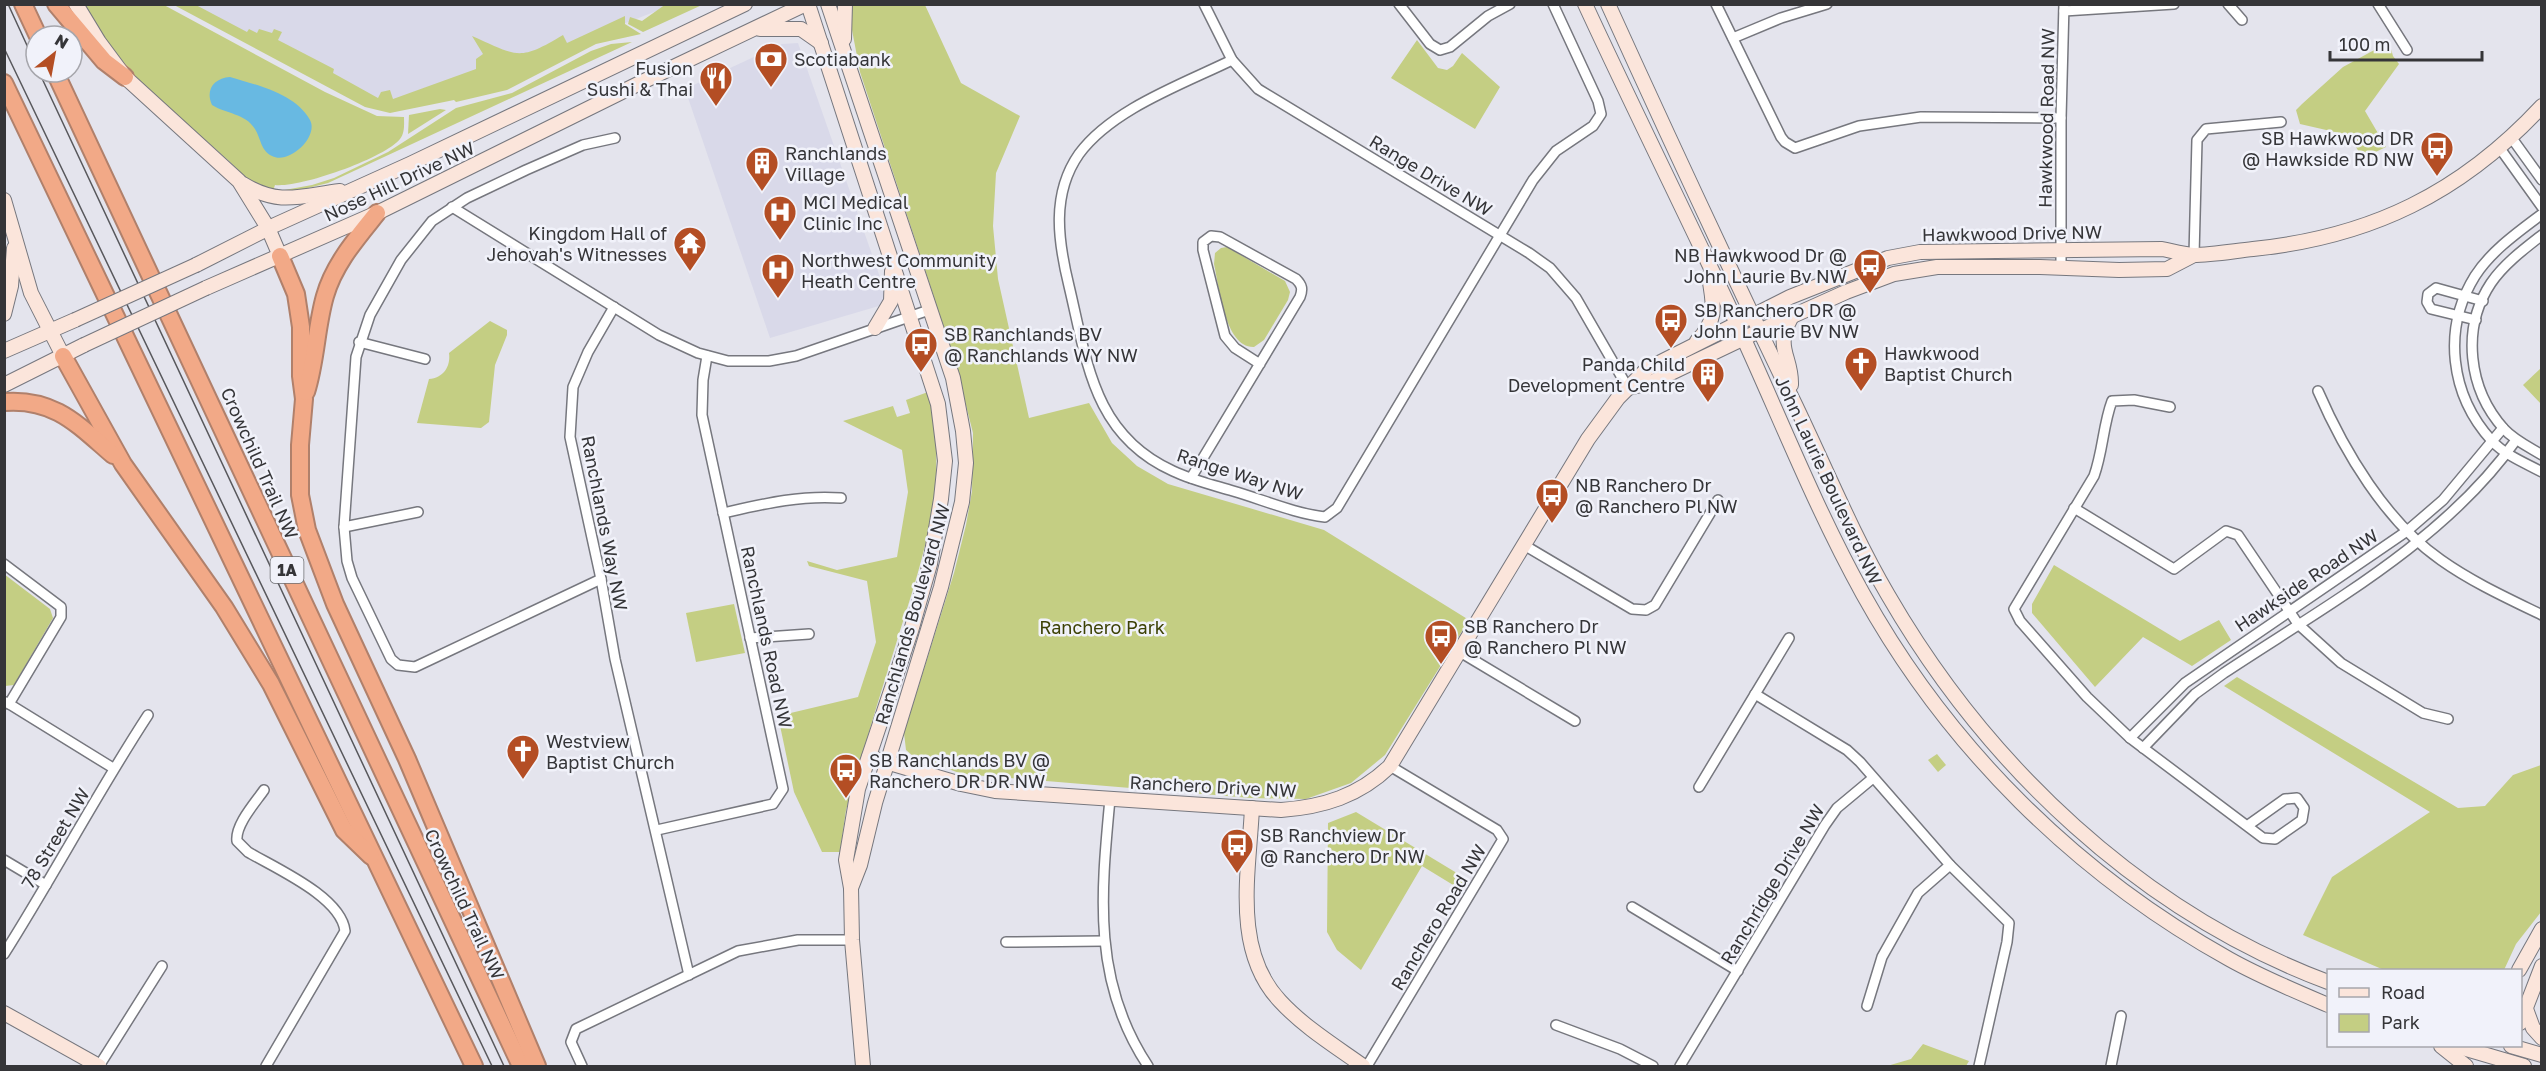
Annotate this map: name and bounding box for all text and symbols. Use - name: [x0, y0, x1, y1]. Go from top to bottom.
- north arrow: [24, 24, 84, 84]
- scale bar: [2330, 24, 2482, 62]
- street label: Hawkwood Road NW: [2033, 28, 2059, 208]
- text: N: [51, 29, 72, 53]
- text: 100 m: [2339, 33, 2390, 55]
- bank icon: Scotiabank: [753, 41, 789, 88]
- place label: Scotiabank: [794, 48, 891, 70]
- place label: Fusion Sushi & Thai: [587, 57, 693, 100]
- restaurant icon: Fusion Sushi & Thai: [698, 60, 734, 107]
- place label: SB Hawkwood DR @ Hawkside RD NW: [2242, 127, 2414, 170]
- street label: Range Drive NW: [1366, 130, 1496, 220]
- bus stop icon: SB Hawkwood DR @ Hawkside RD NW: [2419, 130, 2455, 177]
- street label: Nose Hill Drive NW: [320, 136, 478, 226]
- place label: Ranchlands Village: [785, 142, 887, 185]
- building icon: Ranchlands Village: [744, 145, 780, 192]
- place label: MCI Medical Clinic Inc: [803, 191, 909, 234]
- hospital icon: MCI Medical Clinic Inc: [762, 194, 798, 241]
- street label: Hawkwood Drive NW: [1922, 220, 2102, 246]
- place label: Kingdom Hall of Jehovah's Witnesses: [487, 222, 667, 265]
- temple icon: Kingdom Hall of Jehovah's Witnesses: [672, 225, 708, 272]
- place label: NB Hawkwood Dr @ John Laurie Bv NW: [1674, 244, 1847, 287]
- bus stop icon: NB Hawkwood Dr @ John Laurie Bv NW: [1852, 247, 1888, 294]
- place label: Northwest Community Heath Centre: [801, 249, 996, 292]
- hospital icon: Northwest Community Heath Centre: [760, 252, 796, 299]
- place label: SB Ranchero DR @ John Laurie BV NW: [1694, 299, 1859, 342]
- bus stop icon: SB Ranchero DR @ John Laurie BV NW: [1653, 302, 1689, 349]
- place label: SB Ranchlands BV @ Ranchlands WY NW: [944, 323, 1138, 366]
- bus stop icon: SB Ranchlands BV @ Ranchlands WY NW: [903, 326, 939, 373]
- place label: Hawkwood Baptist Church: [1884, 342, 2012, 385]
- church icon: Hawkwood Baptist Church: [1843, 345, 1879, 392]
- place label: Panda Child Development Centre: [1508, 353, 1685, 396]
- building icon: Panda Child Development Centre: [1690, 356, 1726, 403]
- street label: John Laurie Boulevard NW: [1771, 372, 1887, 588]
- street label: Crowchild Trail NW: [217, 384, 303, 542]
- street label: Ranchlands Way NW: [577, 433, 633, 613]
- street label: Range Way NW: [1174, 443, 1306, 505]
- place label: NB Ranchero Dr @ Ranchero Pl NW: [1575, 474, 1738, 517]
- bus stop icon: NB Ranchero Dr @ Ranchero Pl NW: [1534, 477, 1570, 524]
- street label: Ranchlands Boulevard NW: [870, 501, 954, 727]
- street label: Hawkside Road NW: [2230, 524, 2382, 636]
- street label: Ranchlands Road NW: [737, 544, 797, 730]
- road number: 1A: [270, 557, 304, 583]
- place label: SB Ranchero Dr @ Ranchero Pl NW: [1464, 615, 1627, 658]
- park label: Ranchero Park: [1039, 616, 1165, 638]
- bus stop icon: SB Ranchero Dr @ Ranchero Pl NW: [1423, 618, 1459, 665]
- place label: Westview Baptist Church: [546, 730, 674, 773]
- church icon: Westview Baptist Church: [505, 733, 541, 780]
- place label: SB Ranchlands BV @ Ranchero DR DR NW: [869, 749, 1050, 792]
- bus stop icon: SB Ranchlands BV @ Ranchero DR DR NW: [828, 752, 864, 799]
- street label: Ranchero Drive NW: [1129, 771, 1297, 801]
- street label: 78 Street NW: [16, 784, 94, 892]
- street label: Ranchridge Drive NW: [1715, 800, 1829, 968]
- place label: SB Ranchview Dr @ Ranchero Dr NW: [1260, 824, 1425, 867]
- street label: Crowchild Trail NW: [420, 825, 510, 983]
- bus stop icon: SB Ranchview Dr @ Ranchero Dr NW: [1219, 827, 1255, 874]
- street label: Ranchero Road NW: [1386, 840, 1490, 994]
- legend: [2327, 969, 2522, 1047]
- text: Road: [2381, 981, 2425, 1003]
- text: Park: [2381, 1011, 2420, 1033]

